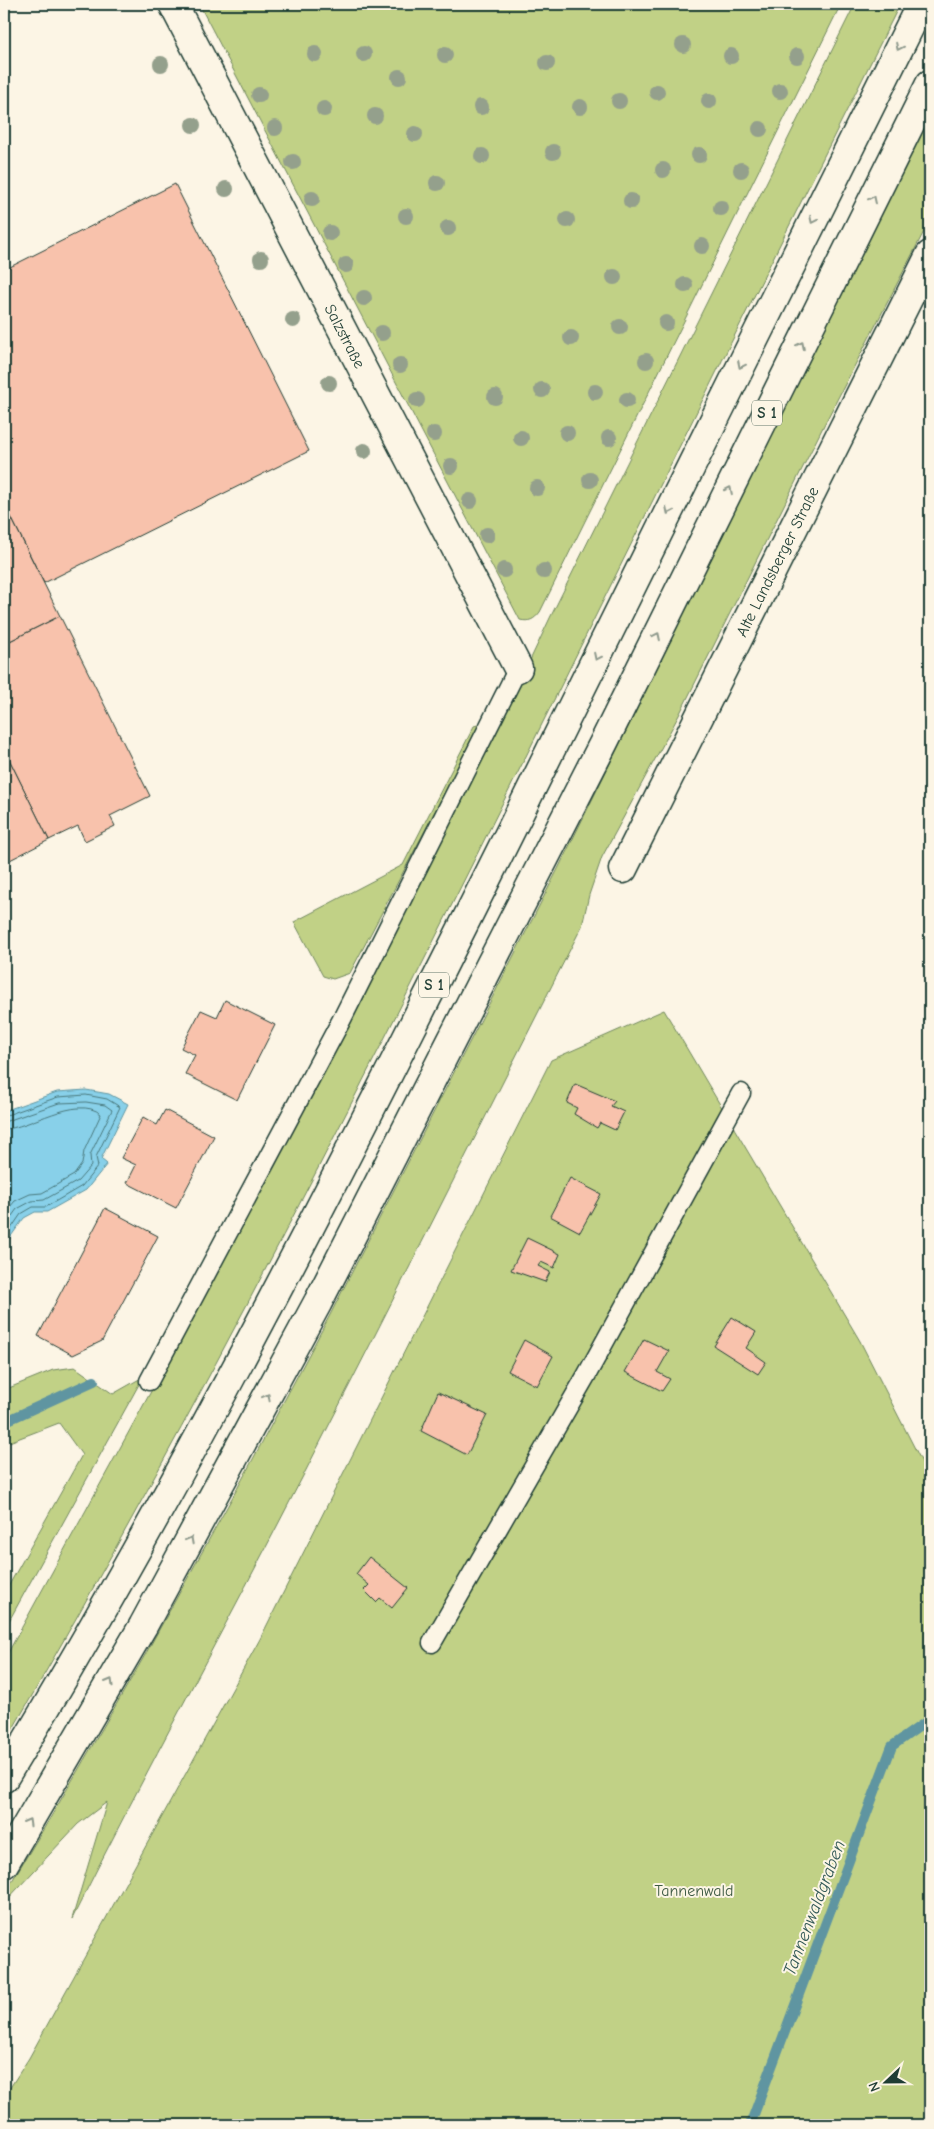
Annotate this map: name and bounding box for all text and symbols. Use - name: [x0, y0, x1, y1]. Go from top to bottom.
- one-way arrow: [895, 42, 905, 51]
- one-way arrow: [867, 195, 877, 204]
- one-way arrow: [809, 215, 820, 224]
- street label: Salzstraße: [321, 301, 369, 371]
- one-way arrow: [795, 341, 805, 350]
- one-way arrow: [737, 360, 747, 369]
- road number: S 1: [752, 400, 782, 426]
- street label: Alte Landsberger Straße: [733, 484, 823, 640]
- one-way arrow: [723, 487, 733, 496]
- one-way arrow: [665, 506, 675, 515]
- one-way arrow: [651, 632, 661, 641]
- one-way arrow: [593, 651, 603, 660]
- road number: S 1: [419, 972, 449, 998]
- one-way arrow: [261, 1394, 271, 1403]
- one-way arrow: [183, 1537, 193, 1546]
- one-way arrow: [104, 1678, 114, 1687]
- one-way arrow: [22, 1819, 32, 1828]
- water label: Tannenwaldgraben: [779, 1837, 850, 1979]
- park label: Tannenwald: [654, 1882, 734, 1900]
- north arrow: [862, 2056, 912, 2106]
- text: N: [865, 2079, 884, 2094]

